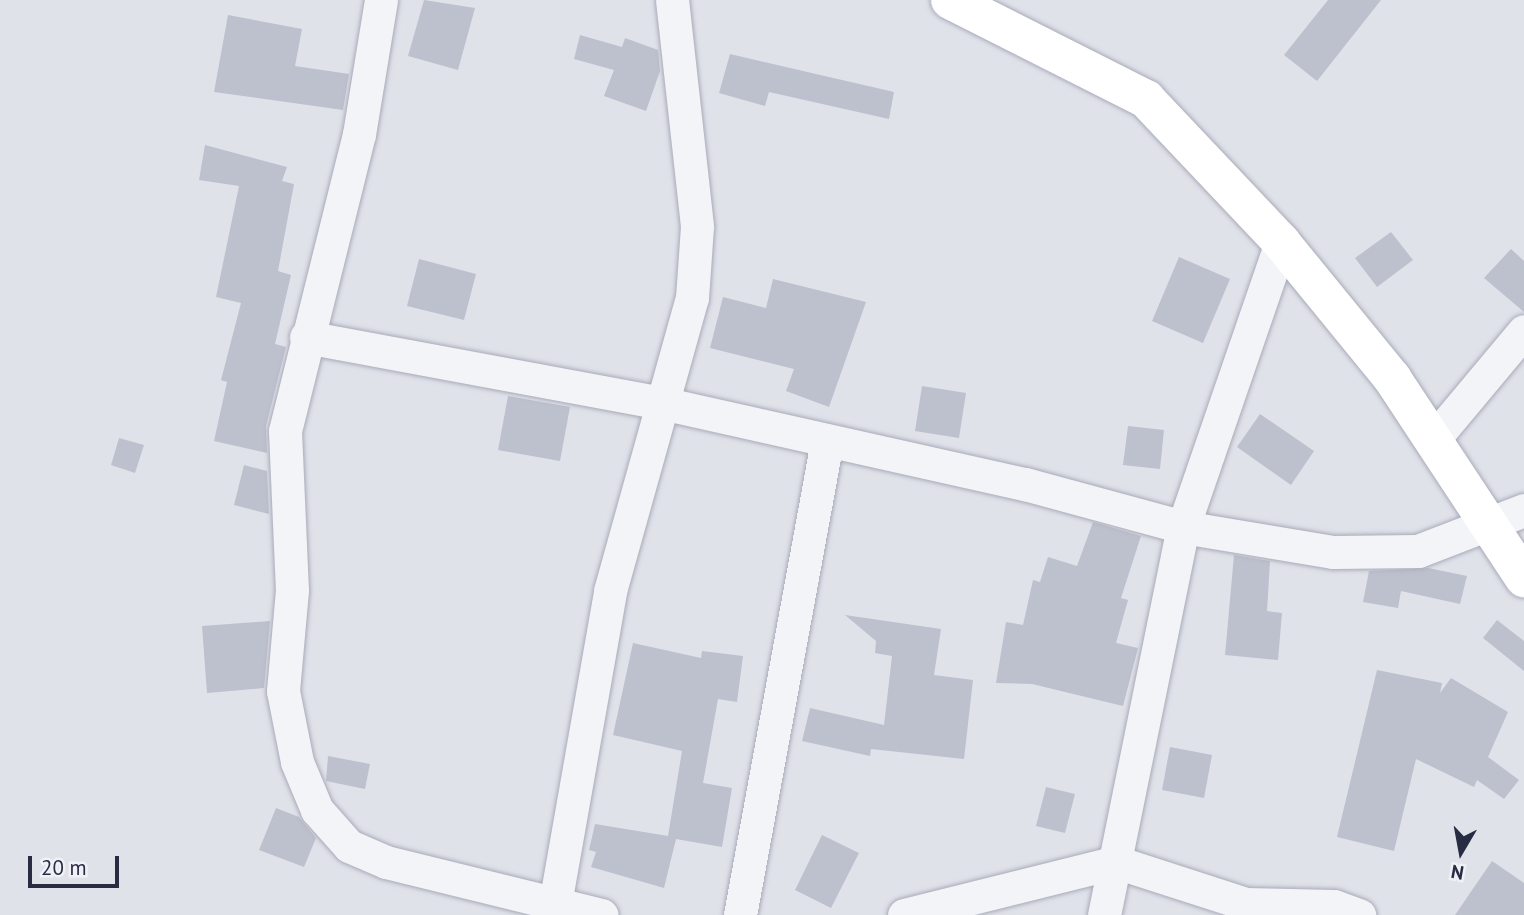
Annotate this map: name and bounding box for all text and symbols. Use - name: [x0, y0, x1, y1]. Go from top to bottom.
- north arrow: [1426, 817, 1496, 887]
- scale bar: [32, 842, 122, 886]
- text: 20 m: [41, 854, 87, 881]
- text: N: [1449, 860, 1466, 886]

